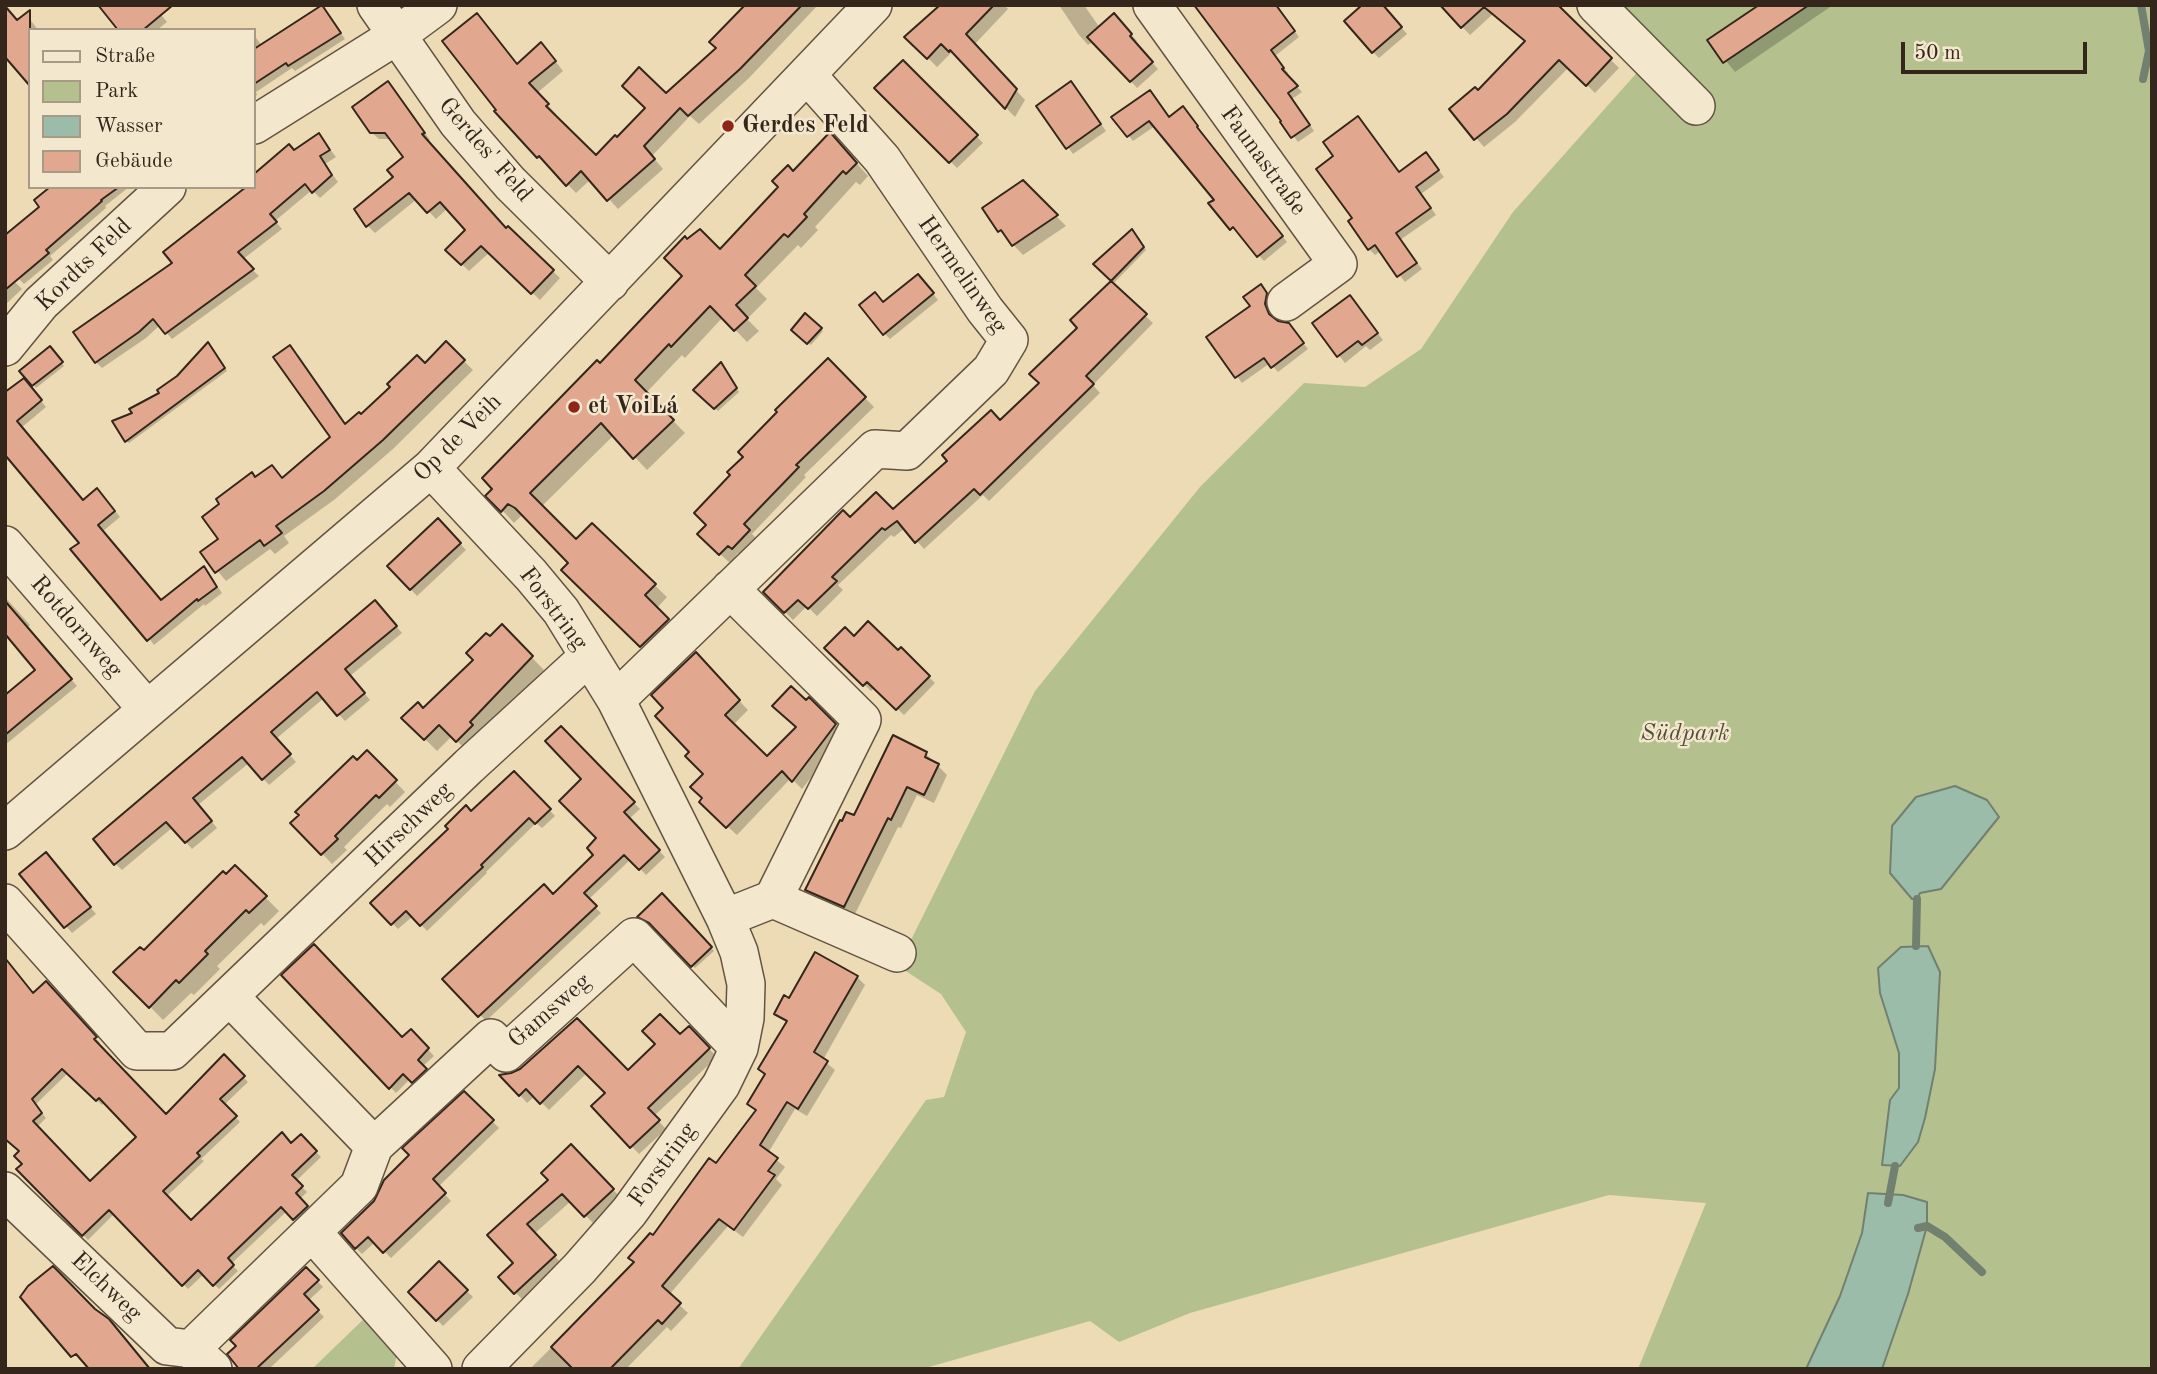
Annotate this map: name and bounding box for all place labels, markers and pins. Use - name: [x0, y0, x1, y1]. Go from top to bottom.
- place label: Gerdes Feld: [742, 112, 869, 140]
- marker: Gerdes Feld: [720, 118, 736, 134]
- place label: et VoiLá: [588, 393, 678, 421]
- marker: et VoiLá: [566, 399, 582, 415]

